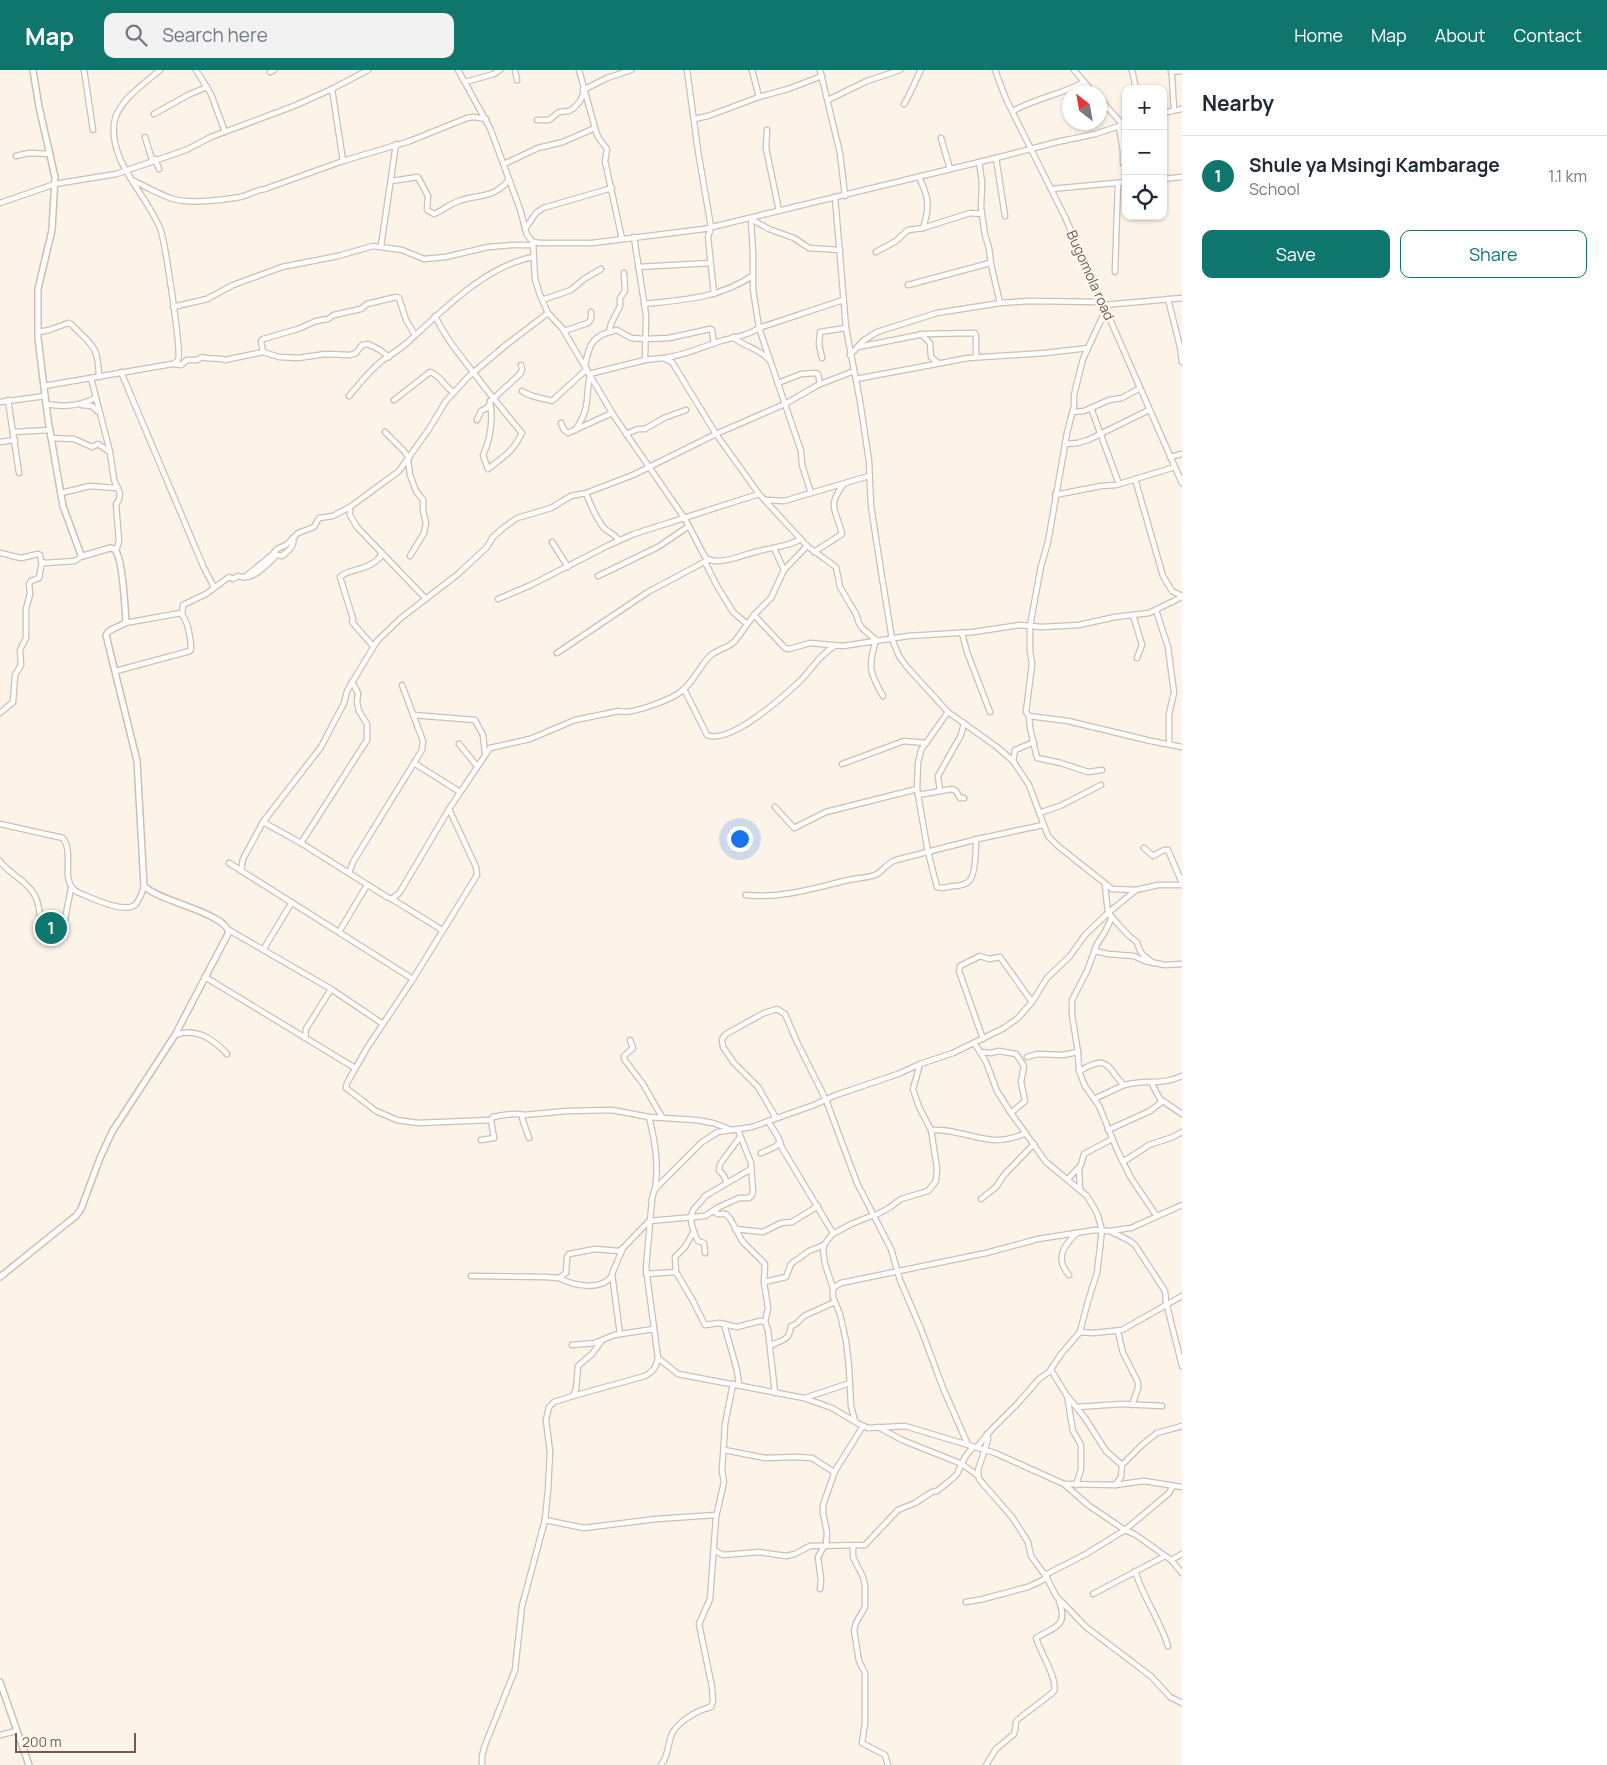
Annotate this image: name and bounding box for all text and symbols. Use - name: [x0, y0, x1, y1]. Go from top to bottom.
- search box: [104, 13, 454, 58]
- text: Map: [25, 19, 74, 52]
- icon: search: [122, 21, 150, 49]
- text: Search here: [162, 22, 268, 48]
- text: Home: [1294, 23, 1343, 47]
- text: Map: [1371, 23, 1407, 47]
- text: About: [1435, 23, 1485, 47]
- text: Contact: [1513, 23, 1582, 47]
- north arrow: [1062, 85, 1107, 130]
- map controls: [1122, 85, 1167, 220]
- button: +: [1122, 85, 1167, 130]
- text: Nearby: [1202, 89, 1274, 117]
- button: −: [1122, 130, 1167, 175]
- text: Shule ya Msingi Kambarage: [1249, 152, 1500, 178]
- text: 1: [1214, 165, 1222, 187]
- text: 1.1 km: [1548, 165, 1587, 187]
- button: locate: [1122, 175, 1167, 220]
- text: School: [1249, 178, 1300, 200]
- street label: Bugomola road: [1063, 227, 1119, 323]
- button: Save: [1202, 230, 1390, 278]
- button: Share: [1400, 230, 1587, 278]
- your location: [727, 826, 753, 852]
- pin: 1: [35, 909, 67, 947]
- scale bar: [15, 1730, 136, 1753]
- text: 200 m: [22, 1732, 62, 1751]

